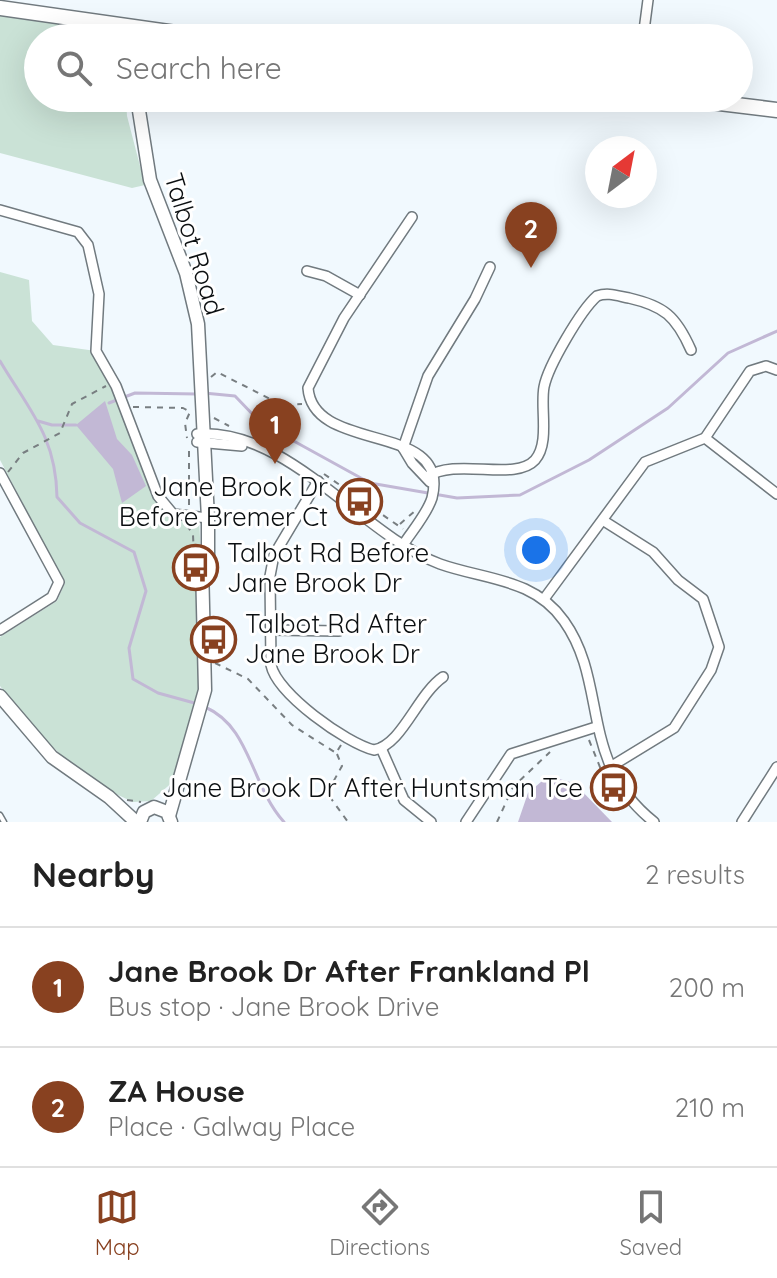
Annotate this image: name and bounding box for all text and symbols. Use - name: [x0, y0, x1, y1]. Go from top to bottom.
- search box: [24, 24, 753, 112]
- icon: search: [52, 46, 96, 90]
- text: Search here: [116, 49, 282, 87]
- north arrow: [585, 136, 657, 208]
- street label: Talbot Road: [157, 169, 232, 319]
- pin: 2: [505, 202, 557, 268]
- pin: 1: [249, 398, 301, 464]
- place label: Jane Brook Dr Before Bremer Ct: [119, 470, 328, 533]
- bus stop icon: Jane Brook Dr Before Bremer Ct: [335, 478, 383, 526]
- your location: [516, 530, 556, 570]
- place label: Talbot Rd Before Jane Brook Dr: [227, 536, 429, 599]
- bus stop icon: Talbot Rd Before Jane Brook Dr: [172, 544, 220, 592]
- place label: Talbot Rd After Jane Brook Dr: [245, 607, 427, 670]
- bus stop icon: Talbot Rd After Jane Brook Dr: [190, 615, 238, 663]
- bus stop icon: Jane Brook Dr After Huntsman Tce: [590, 764, 638, 812]
- place label: Jane Brook Dr After Huntsman Tce: [162, 771, 583, 804]
- text: Nearby: [32, 853, 155, 896]
- text: 2 results: [645, 858, 745, 891]
- text: Jane Brook Dr After Frankland Pl: [108, 952, 590, 990]
- text: 1: [53, 971, 63, 1004]
- text: 200 m: [669, 971, 745, 1004]
- text: Bus stop · Jane Brook Drive: [108, 990, 439, 1023]
- text: ZA House: [108, 1072, 245, 1110]
- text: 2: [51, 1091, 65, 1124]
- text: 210 m: [675, 1091, 745, 1124]
- text: Place · Galway Place: [108, 1110, 355, 1143]
- tab: Map: [95, 1185, 140, 1261]
- tab: Directions: [329, 1185, 430, 1261]
- tab: Saved: [619, 1185, 682, 1261]

